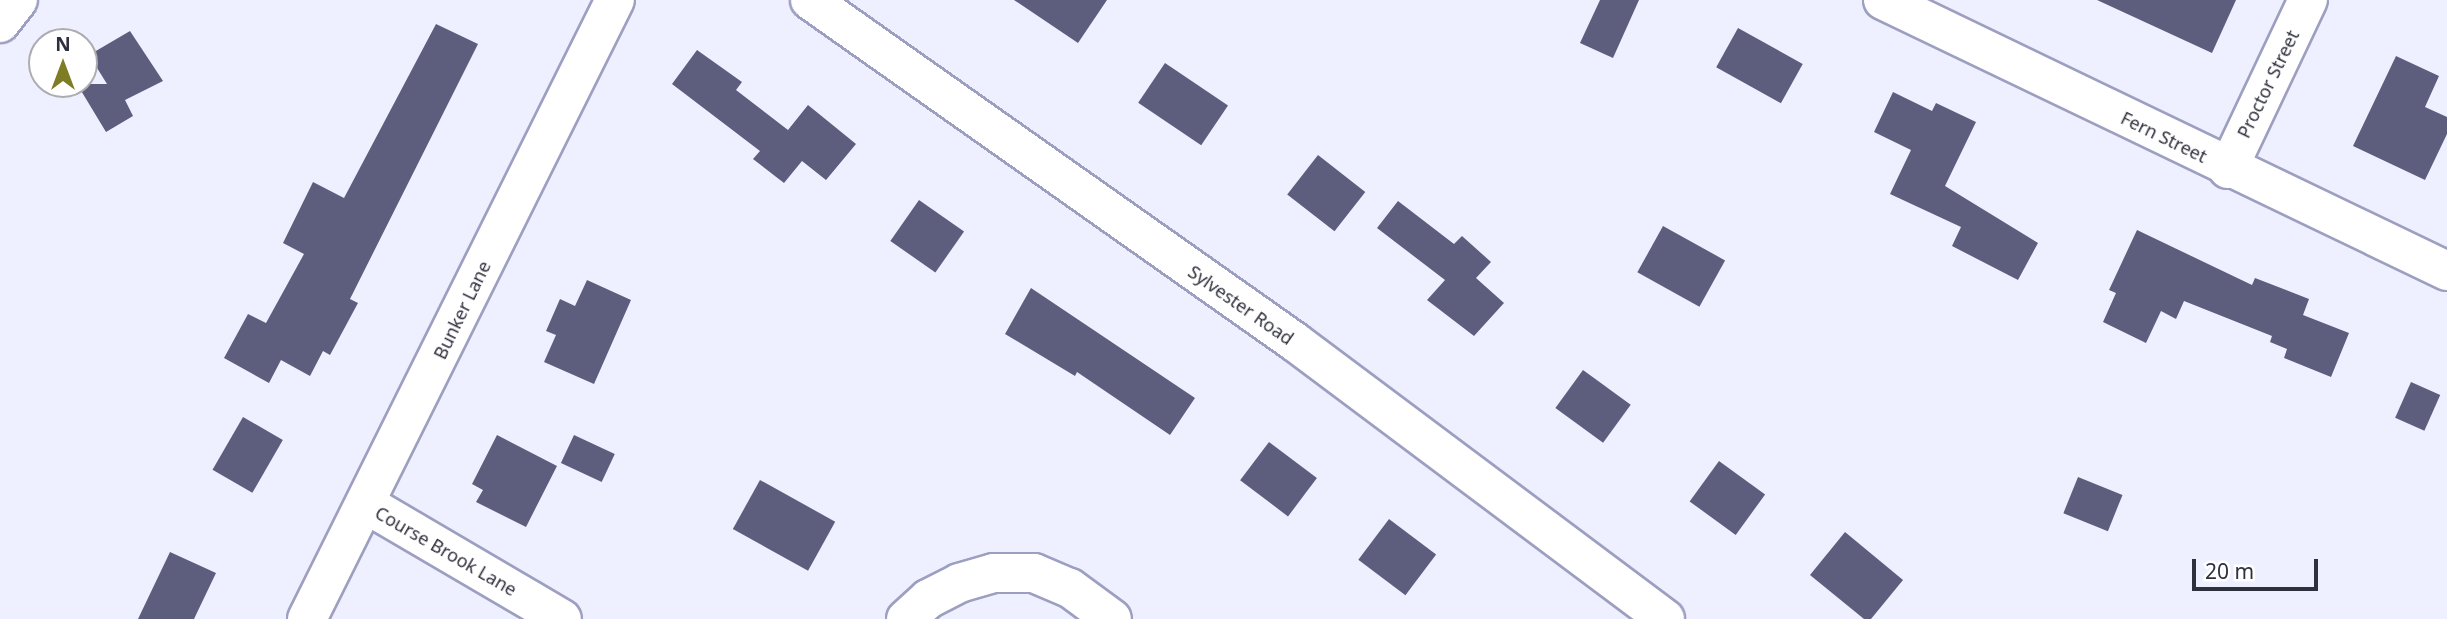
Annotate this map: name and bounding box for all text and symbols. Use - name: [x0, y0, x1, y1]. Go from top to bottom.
- street label: Proctor Street: [2233, 27, 2303, 141]
- north arrow: [28, 28, 98, 98]
- text: N: [55, 31, 71, 57]
- street label: Fern Street: [2117, 107, 2211, 167]
- street label: Bunker Lane: [429, 257, 495, 363]
- street label: Sylvester Road: [1184, 261, 1298, 349]
- street label: Course Brook Lane: [371, 502, 521, 600]
- scale bar: [2195, 546, 2321, 590]
- text: 20 m: [2205, 557, 2254, 585]

